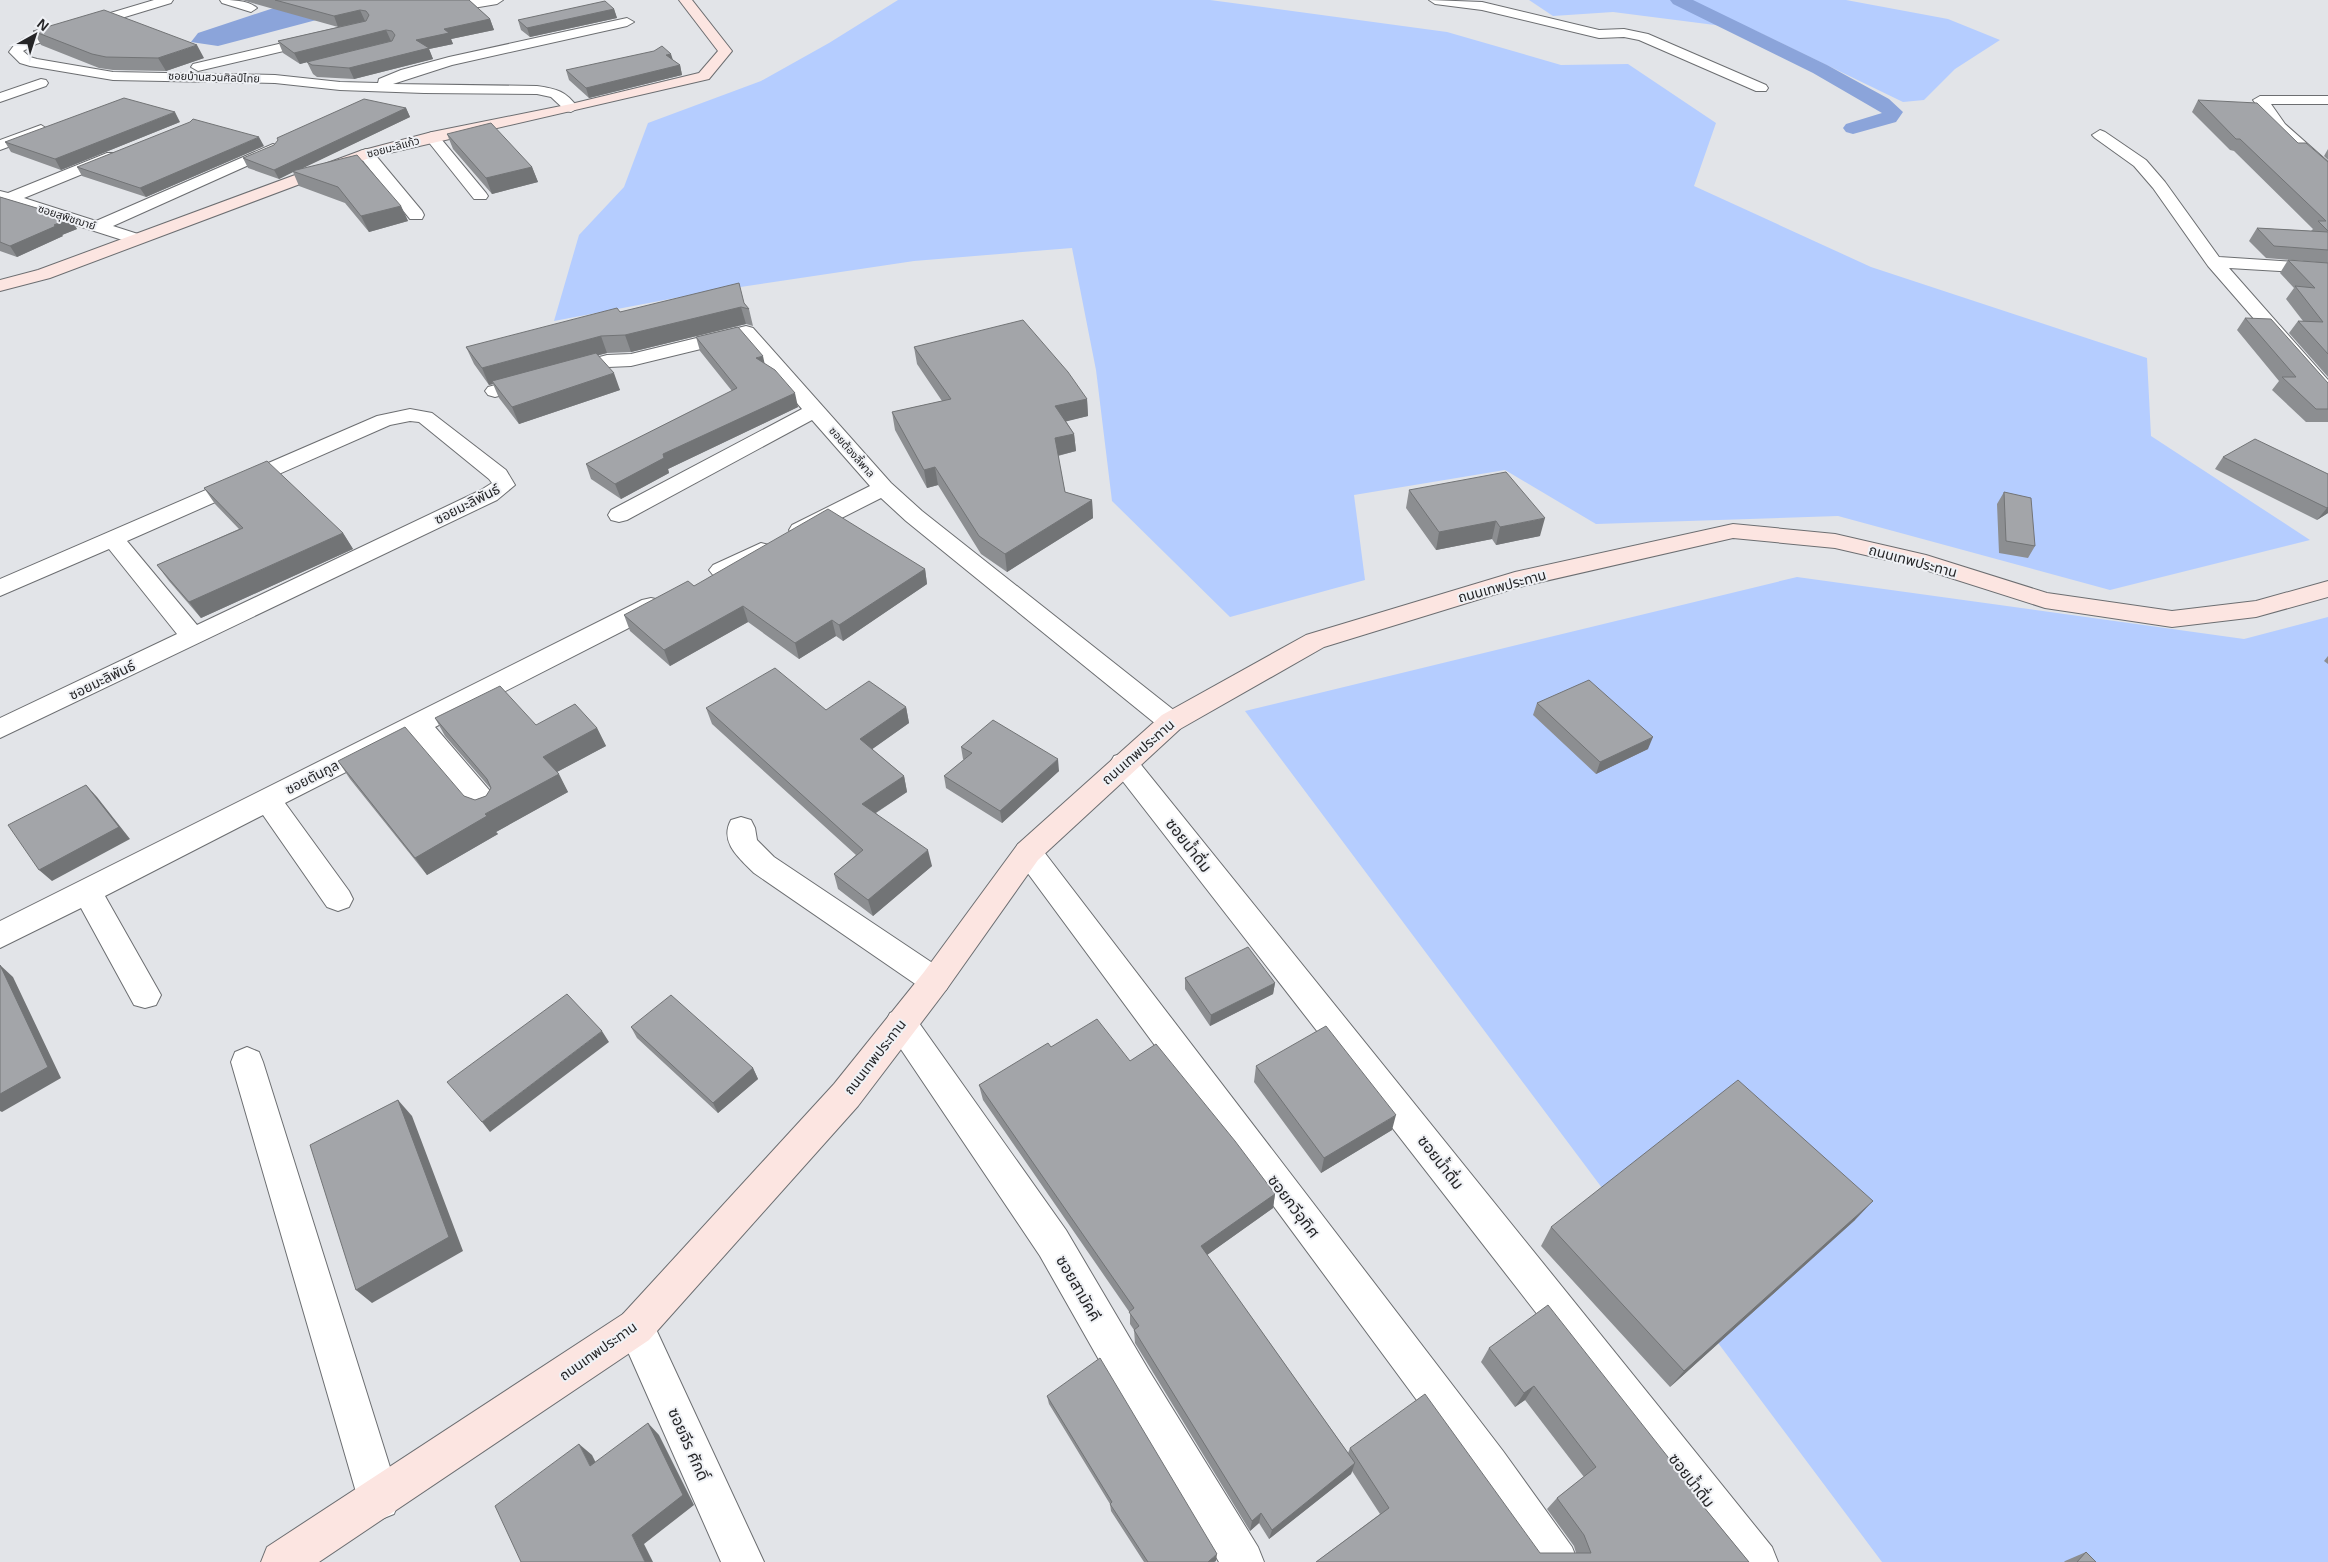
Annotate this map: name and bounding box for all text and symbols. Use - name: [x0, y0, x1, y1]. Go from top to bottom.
- north arrow: [10, 10, 60, 60]
- text: N: [34, 15, 52, 34]
- street label: ซอยบ้านสวนศิลป์ไทย: [168, 69, 260, 85]
- street label: ซอยมะลิแก้ว: [365, 134, 421, 160]
- street label: ซอยสุพิชฌาย์: [36, 202, 97, 233]
- street label: ซอยต้องลี้พาล: [827, 423, 879, 480]
- street label: ซอยมะลิพันธ์: [432, 481, 503, 527]
- street label: ถนนเทพประทาน: [1867, 542, 1959, 580]
- street label: ถนนเทพประทาน: [1456, 567, 1548, 605]
- street label: ซอยมะลิพันธ์: [66, 657, 138, 703]
- street label: ถนนเทพประทาน: [1098, 716, 1178, 788]
- street label: ซอยตันกูล: [283, 757, 342, 798]
- street label: ซอยน้ำดื่ม: [1162, 813, 1217, 876]
- street label: ถนนเทพประทาน: [841, 1016, 909, 1098]
- street label: ซอยน้ำดื่ม: [1414, 1130, 1469, 1193]
- street label: ซอยกวีอุทิศ: [1264, 1172, 1323, 1242]
- street label: ซอยสามัคคี: [1053, 1253, 1104, 1324]
- street label: ถนนเทพประทาน: [556, 1318, 640, 1384]
- street label: ซอยจีร ศักดิ์: [665, 1405, 713, 1483]
- street label: ซอยน้ำดื่ม: [1665, 1448, 1720, 1511]

